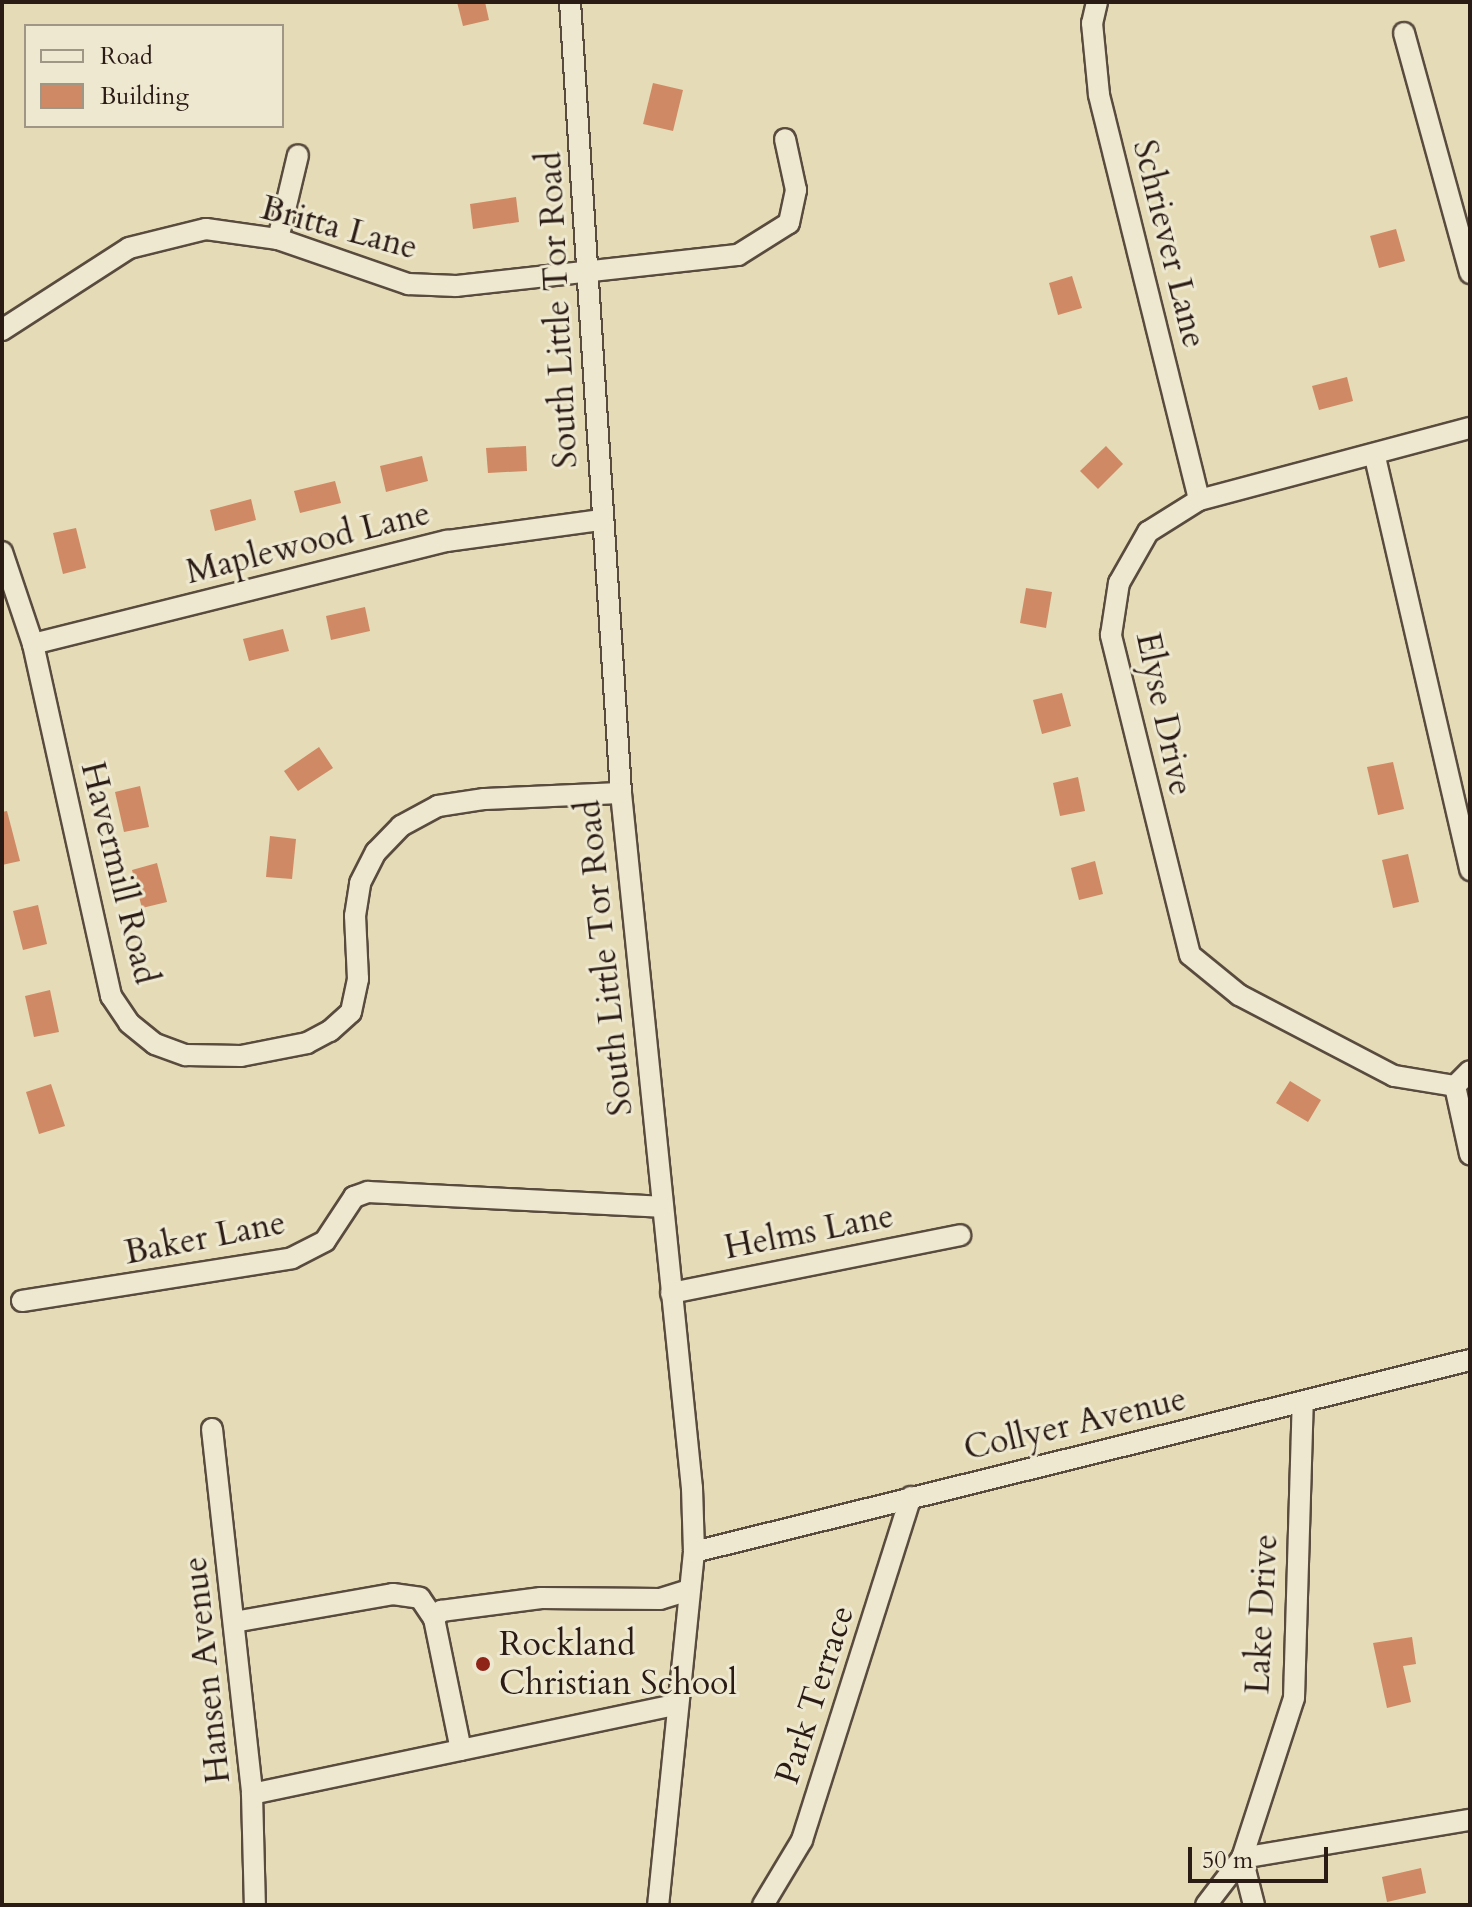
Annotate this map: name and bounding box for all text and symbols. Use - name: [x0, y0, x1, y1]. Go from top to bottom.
- legend: [24, 24, 284, 128]
- text: Road: [100, 40, 153, 73]
- text: Building: [100, 80, 189, 113]
- street label: Schriever Lane: [1123, 136, 1215, 352]
- street label: South Little Tor Road: [529, 151, 587, 469]
- street label: Britta Lane: [256, 188, 422, 268]
- street label: Maplewood Lane: [182, 493, 434, 593]
- street label: Elyse Drive: [1127, 629, 1201, 799]
- street label: Havermill Road: [72, 758, 166, 988]
- street label: South Little Tor Road: [568, 798, 642, 1118]
- street label: Helms Lane: [721, 1196, 897, 1268]
- street label: Baker Lane: [121, 1202, 289, 1274]
- street label: Collyer Avenue: [960, 1379, 1190, 1469]
- street label: Lake Drive: [1237, 1533, 1287, 1695]
- street label: Hansen Avenue: [175, 1555, 239, 1785]
- street label: Park Terrace: [767, 1601, 863, 1789]
- place label: Rockland Christian School: [499, 1624, 737, 1704]
- marker: Rockland Christian School: [474, 1655, 492, 1673]
- scale bar: [1192, 1831, 1332, 1881]
- text: 50 m: [1202, 1844, 1253, 1877]

